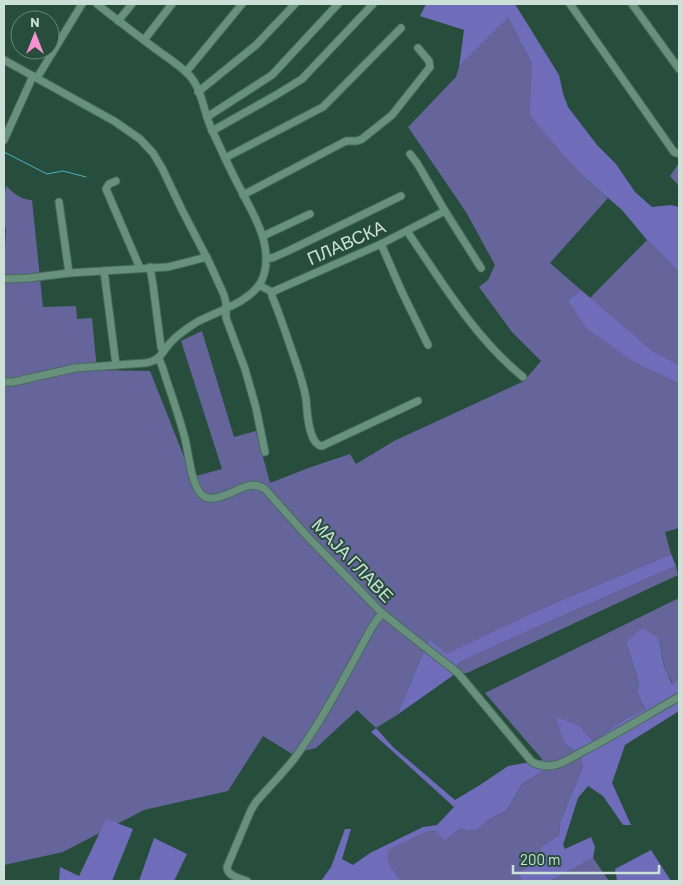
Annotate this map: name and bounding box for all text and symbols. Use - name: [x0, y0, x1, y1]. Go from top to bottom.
- north arrow: [10, 10, 60, 60]
- text: N: [30, 13, 40, 30]
- street label: ПЛАВСКА: [303, 215, 389, 269]
- street label: МАЈА ГЛАВЕ: [308, 513, 398, 607]
- scale bar: [513, 842, 659, 874]
- text: 200 m: [520, 850, 560, 868]

